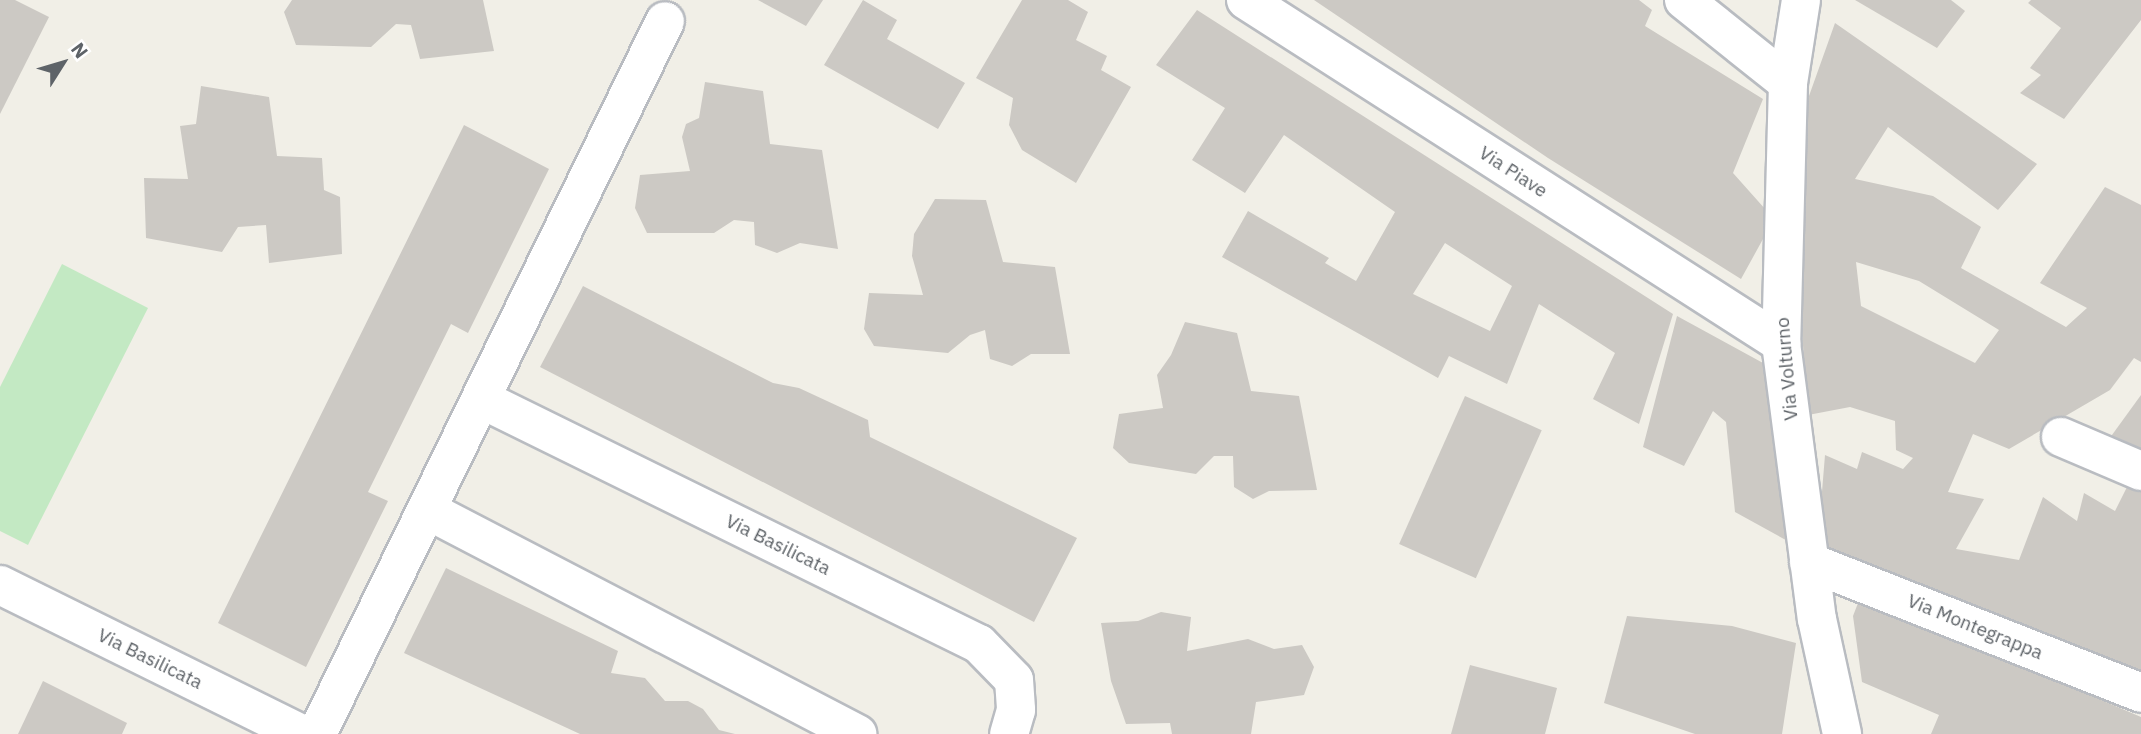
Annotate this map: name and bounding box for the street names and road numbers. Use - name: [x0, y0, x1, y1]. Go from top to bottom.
- street label: Via Piave: [1475, 142, 1551, 202]
- street label: Via Volturno: [1771, 316, 1803, 422]
- street label: Via Basilicata: [722, 510, 834, 580]
- street label: Via Montegrappa: [1904, 589, 2046, 665]
- street label: Via Basilicata: [94, 624, 206, 694]

